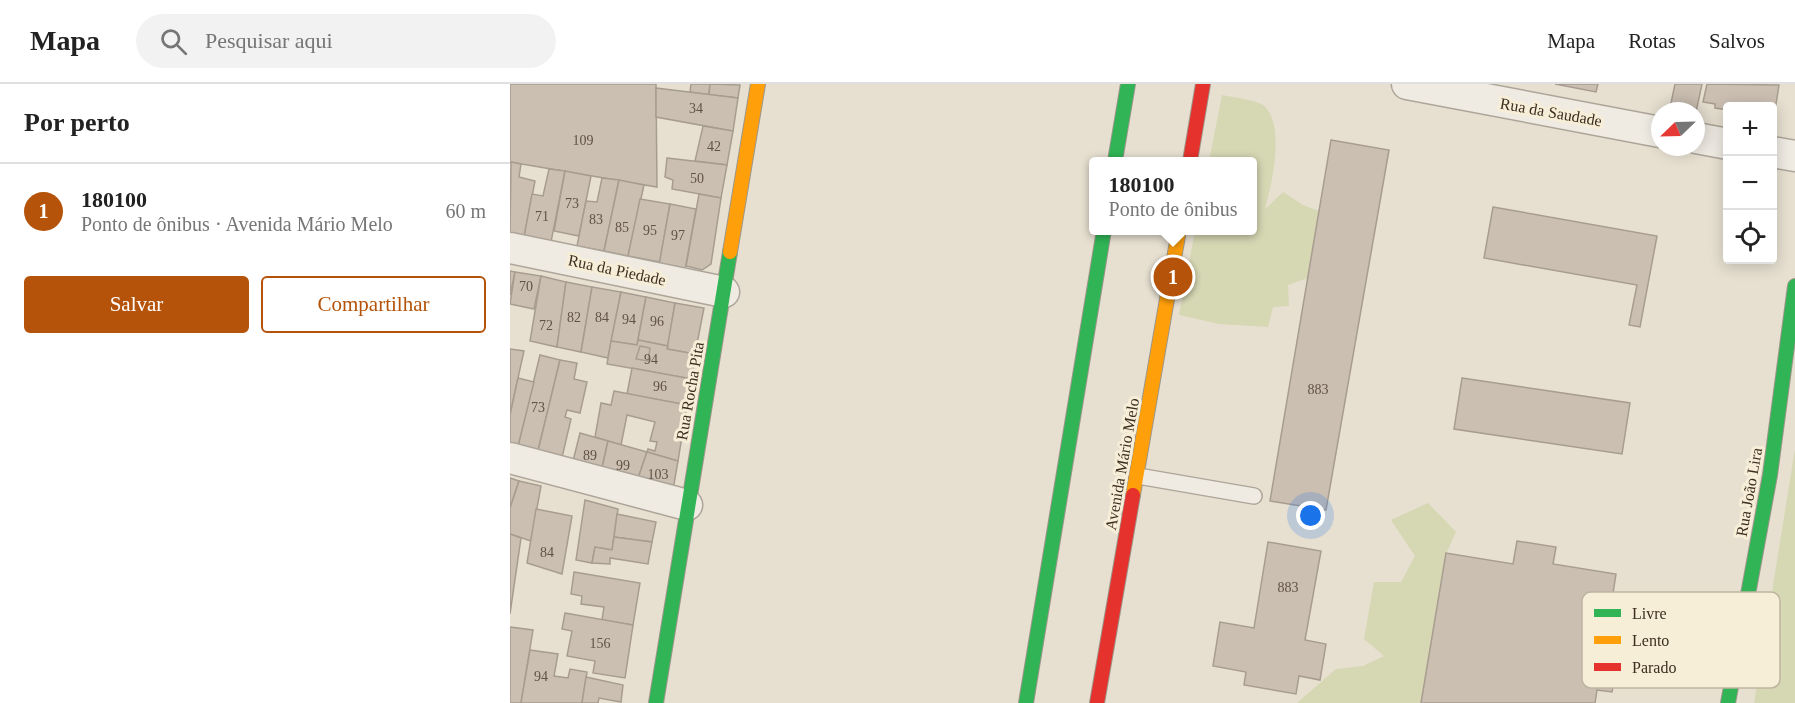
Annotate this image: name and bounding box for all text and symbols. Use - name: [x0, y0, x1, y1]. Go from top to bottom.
- search box: [136, 14, 556, 68]
- text: Mapa: [30, 25, 100, 56]
- icon: search: [157, 25, 190, 58]
- text: Pesquisar aqui: [205, 28, 333, 53]
- text: Mapa: [1547, 29, 1595, 53]
- text: Rotas: [1628, 29, 1676, 53]
- text: Salvos: [1709, 29, 1765, 53]
- street label: Rua da Saudade: [1499, 95, 1603, 129]
- house number: 34: [689, 101, 703, 116]
- north arrow: [1651, 102, 1705, 156]
- map controls: [1723, 102, 1777, 264]
- button: +: [1723, 102, 1777, 156]
- text: Por perto: [24, 108, 130, 137]
- house number: 109: [573, 133, 594, 148]
- house number: 42: [707, 139, 721, 154]
- button: −: [1723, 156, 1777, 210]
- popup: [1089, 157, 1257, 235]
- house number: 50: [690, 171, 704, 186]
- text: 180100: [1109, 172, 1175, 197]
- text: 180100: [81, 187, 147, 212]
- house number: 73: [565, 196, 579, 211]
- text: Ponto de ônibus: [1109, 198, 1237, 220]
- text: 1: [39, 200, 49, 222]
- text: 60 m: [445, 200, 486, 222]
- house number: 71: [535, 209, 549, 224]
- button: locate: [1723, 210, 1777, 264]
- house number: 83: [589, 212, 603, 227]
- text: Ponto de ônibus · Avenida Mário Melo: [81, 213, 393, 235]
- house number: 85: [615, 220, 629, 235]
- house number: 95: [643, 223, 657, 238]
- house number: 97: [671, 228, 685, 243]
- street label: Rua da Piedade: [567, 251, 667, 289]
- pin: 1: [1154, 254, 1192, 300]
- button: Salvar: [24, 276, 249, 333]
- button: Compartilhar: [261, 276, 486, 333]
- house number: 70: [519, 279, 533, 294]
- house number: 82: [567, 310, 581, 325]
- house number: 84: [595, 310, 609, 325]
- house number: 94: [622, 312, 636, 327]
- house number: 96: [650, 314, 664, 329]
- house number: 72: [539, 318, 553, 333]
- street label: Rua Rocha Pita: [673, 341, 707, 441]
- house number: 94: [644, 352, 658, 367]
- house number: 96: [653, 379, 667, 394]
- house number: 883: [1308, 382, 1329, 397]
- street label: Avenida Mário Melo: [1102, 397, 1142, 531]
- house number: 73: [531, 400, 545, 415]
- street label: Rua João Lira: [1733, 446, 1765, 538]
- house number: 89: [583, 448, 597, 463]
- house number: 99: [616, 458, 630, 473]
- house number: 103: [648, 467, 669, 482]
- your location: [1296, 501, 1325, 530]
- house number: 84: [540, 545, 554, 560]
- house number: 883: [1278, 580, 1299, 595]
- legend: [1582, 592, 1780, 688]
- text: Livre: [1632, 605, 1667, 622]
- text: Lento: [1632, 632, 1669, 649]
- house number: 156: [590, 636, 611, 651]
- text: Parado: [1632, 659, 1676, 676]
- house number: 94: [534, 669, 548, 684]

